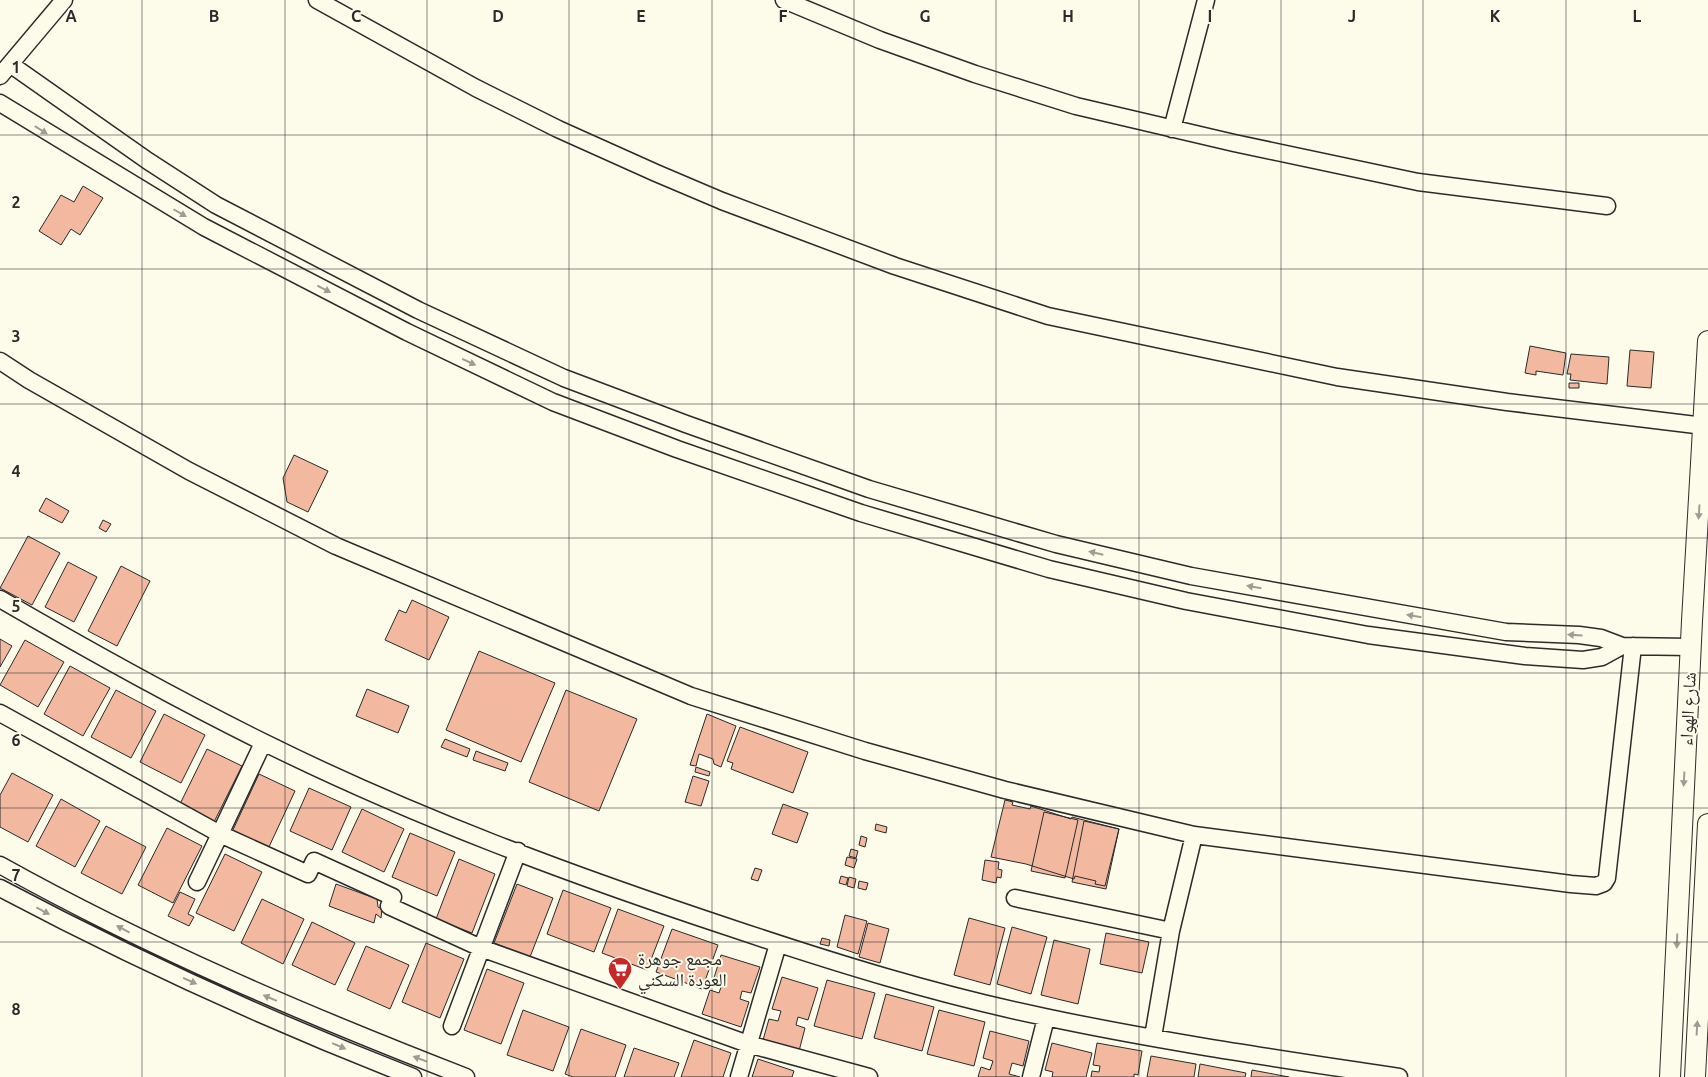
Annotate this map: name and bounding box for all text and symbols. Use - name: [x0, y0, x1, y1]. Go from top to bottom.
- text: A: [65, 7, 77, 25]
- text: B: [209, 7, 219, 25]
- text: C: [351, 7, 361, 25]
- text: D: [492, 7, 504, 25]
- text: E: [636, 7, 646, 25]
- text: F: [779, 7, 788, 25]
- text: G: [919, 7, 931, 25]
- text: H: [1062, 7, 1074, 25]
- text: I: [1208, 7, 1212, 25]
- text: J: [1348, 7, 1356, 25]
- text: K: [1490, 7, 1501, 25]
- text: L: [1633, 7, 1642, 25]
- text: 1: [11, 58, 21, 76]
- one-way arrow: [35, 125, 48, 134]
- text: 2: [11, 193, 21, 211]
- one-way arrow: [174, 209, 187, 218]
- one-way arrow: [317, 285, 331, 294]
- text: 3: [11, 327, 21, 345]
- one-way arrow: [462, 358, 476, 366]
- text: 4: [11, 462, 21, 480]
- one-way arrow: [1694, 504, 1702, 520]
- one-way arrow: [1088, 549, 1103, 557]
- one-way arrow: [1246, 583, 1262, 591]
- text: 5: [11, 597, 21, 615]
- one-way arrow: [1406, 612, 1422, 620]
- one-way arrow: [1567, 631, 1583, 639]
- street label: شارع الهواء: [1675, 672, 1701, 746]
- text: 6: [11, 731, 21, 749]
- one-way arrow: [1680, 771, 1688, 787]
- text: 7: [11, 866, 21, 884]
- one-way arrow: [36, 907, 50, 915]
- one-way arrow: [115, 925, 130, 933]
- one-way arrow: [1672, 933, 1680, 949]
- place label: مجمع جوهرة العودة السكني: [638, 948, 727, 995]
- supermarket icon: مجمع جوهرة العودة السكني: [607, 956, 633, 990]
- one-way arrow: [183, 978, 197, 986]
- one-way arrow: [263, 993, 277, 1001]
- text: 8: [11, 1000, 21, 1018]
- one-way arrow: [1694, 1020, 1702, 1036]
- one-way arrow: [331, 1043, 346, 1051]
- one-way arrow: [413, 1055, 427, 1063]

